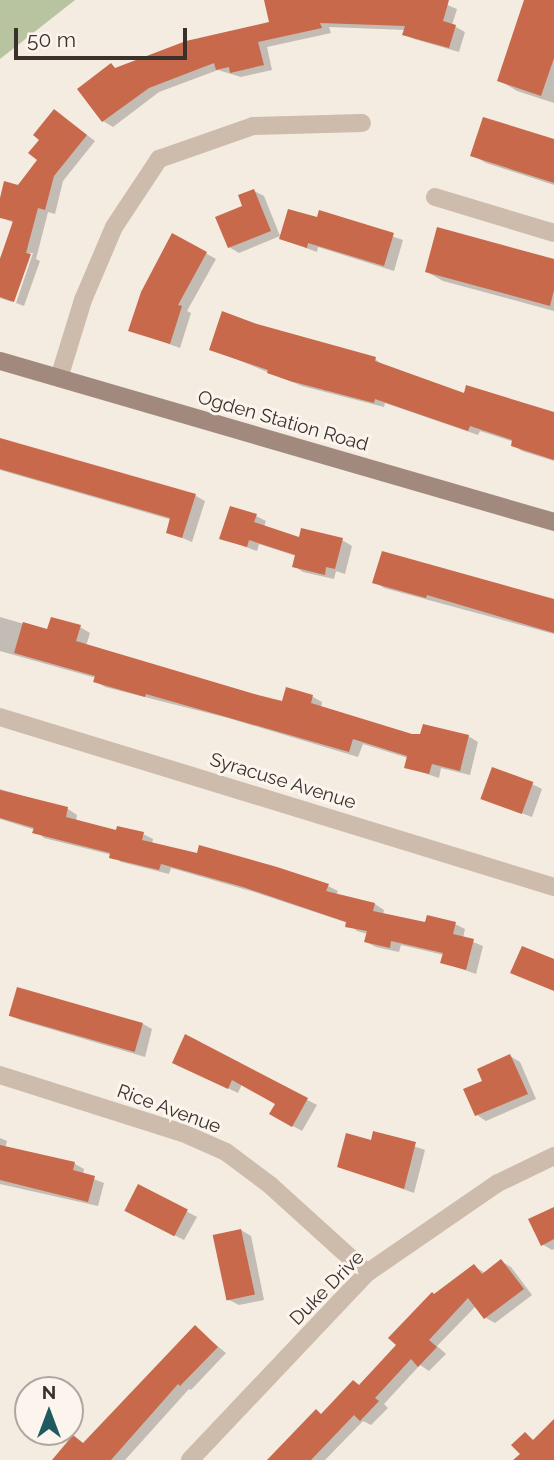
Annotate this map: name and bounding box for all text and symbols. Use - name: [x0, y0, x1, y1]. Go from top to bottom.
- scale bar: [18, 14, 191, 58]
- text: 50 m: [27, 27, 76, 52]
- street label: Ogden Station Road: [195, 386, 371, 456]
- street label: Syracuse Avenue: [207, 748, 359, 814]
- street label: Rice Avenue: [114, 1080, 224, 1138]
- street label: Duke Drive: [285, 1246, 369, 1330]
- north arrow: [14, 1376, 84, 1446]
- text: N: [42, 1381, 56, 1403]

